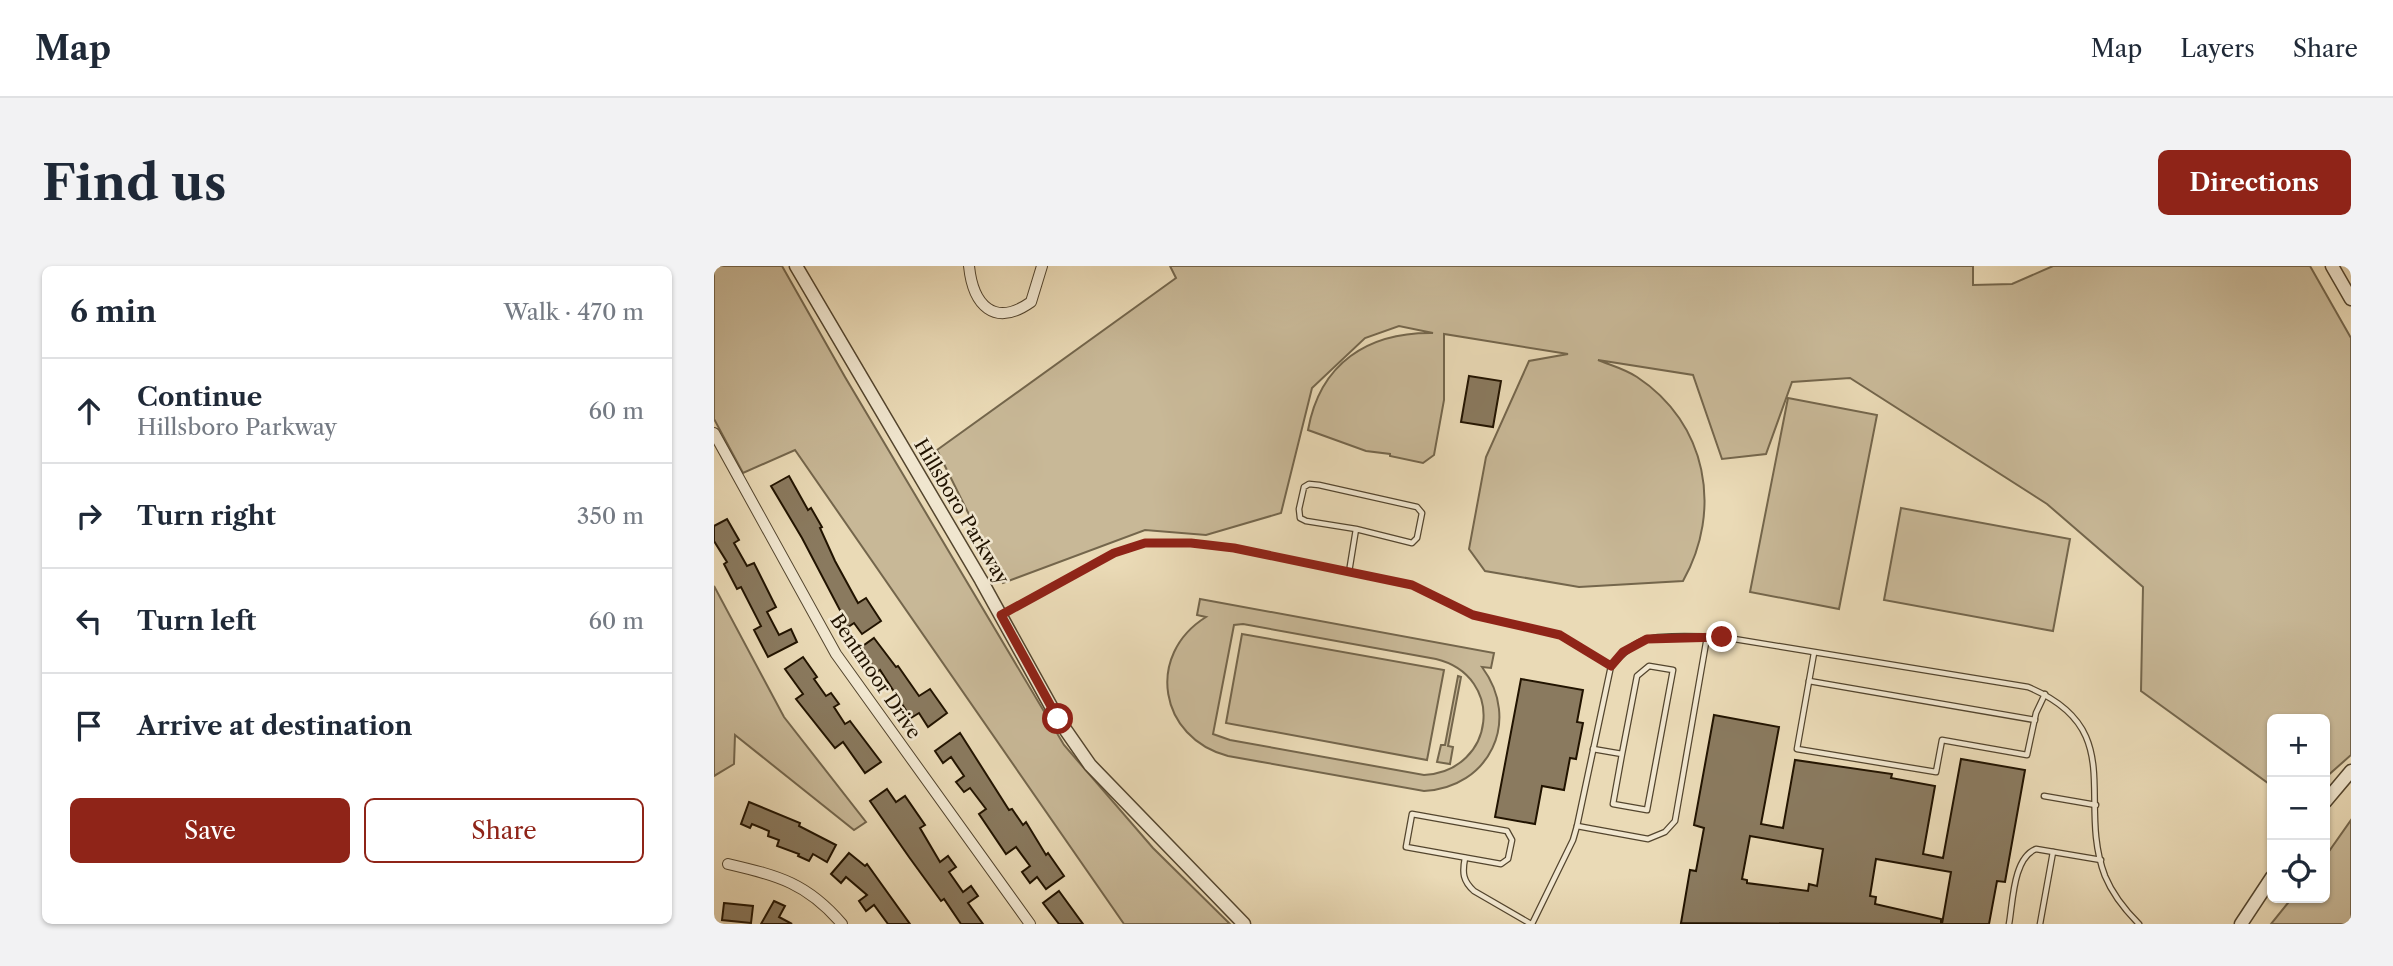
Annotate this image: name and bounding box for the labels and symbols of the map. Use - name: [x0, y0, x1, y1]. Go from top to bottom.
- street label: Hillsboro Parkway: [909, 434, 1014, 588]
- street label: Bentmoor Drive: [825, 610, 926, 743]
- route end: [1706, 621, 1737, 652]
- route start: [1042, 703, 1073, 734]

